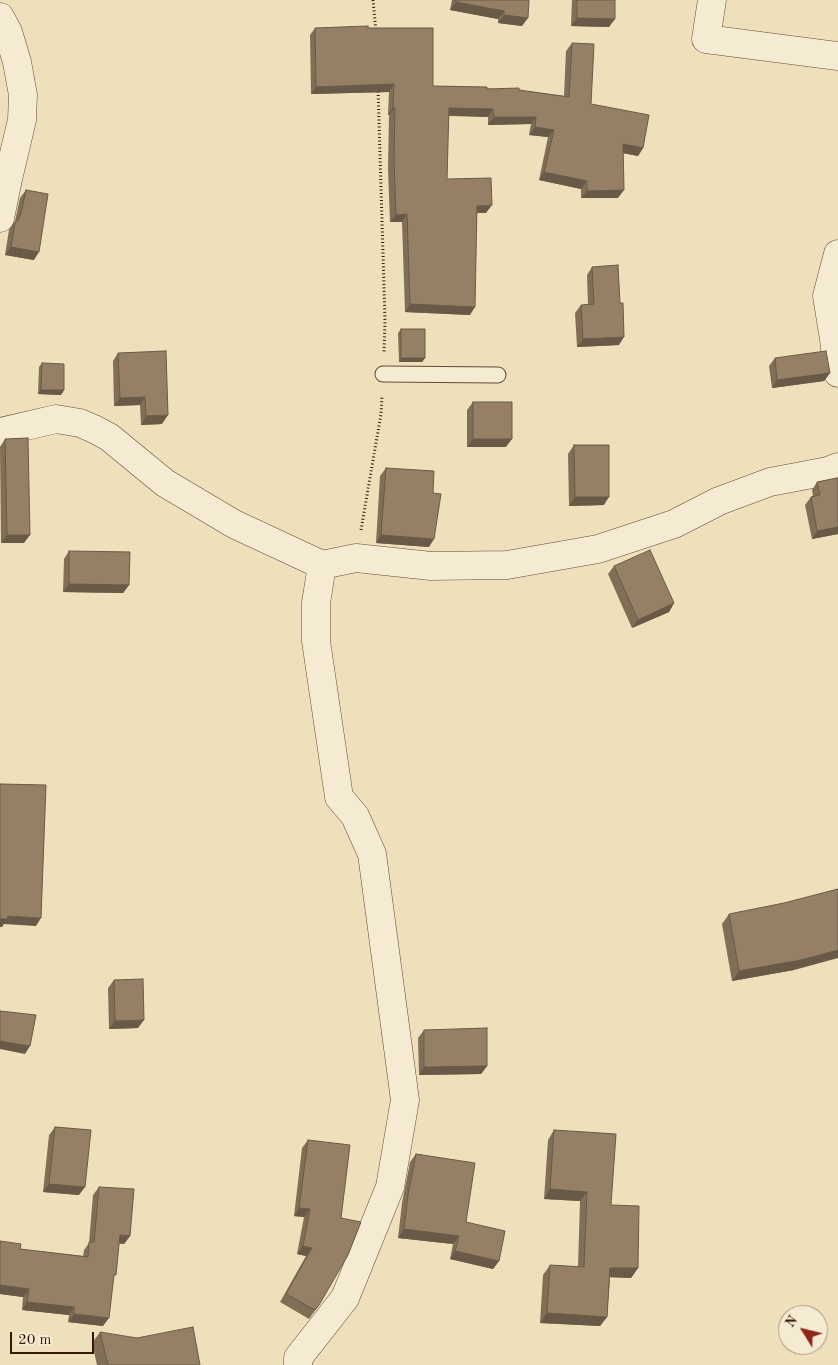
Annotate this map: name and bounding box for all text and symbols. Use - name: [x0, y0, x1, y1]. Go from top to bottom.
- north arrow: [778, 1305, 828, 1355]
- text: N: [783, 1313, 800, 1330]
- scale bar: [12, 1322, 96, 1354]
- text: 20 m: [18, 1333, 52, 1348]

